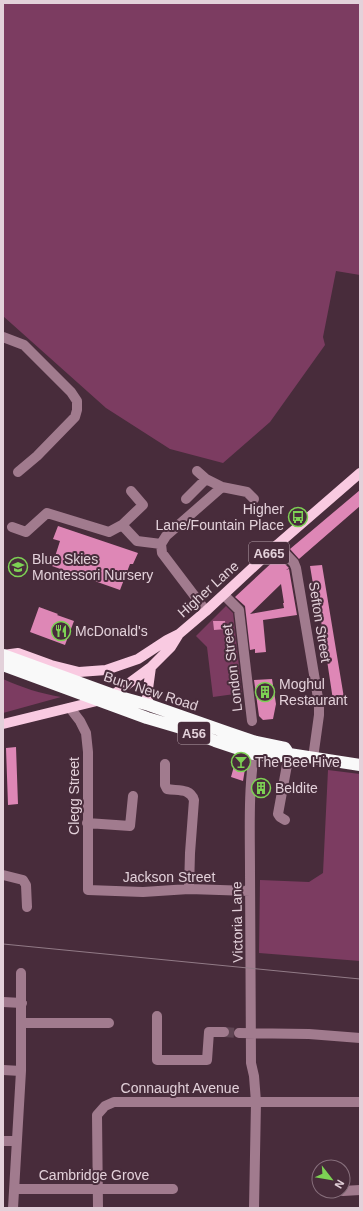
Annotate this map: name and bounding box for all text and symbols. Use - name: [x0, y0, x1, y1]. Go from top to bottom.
- place label: Higher Lane/Fountain Place: [156, 501, 284, 533]
- bus stop icon: Higher Lane/Fountain Place: [287, 506, 309, 528]
- road number: A665: [249, 542, 289, 564]
- place label: Blue Skies Montessori Nursery: [32, 551, 153, 583]
- school or university icon: Blue Skies Montessori Nursery: [7, 556, 29, 578]
- street label: Higher Lane: [174, 557, 242, 620]
- street label: Sefton Street: [306, 580, 334, 664]
- restaurant icon: McDonald's: [50, 620, 72, 642]
- place label: McDonald's: [75, 623, 148, 639]
- street label: London Street: [219, 623, 245, 713]
- street label: Bury New Road: [102, 668, 200, 714]
- place label: Moghul Restaurant: [279, 676, 348, 708]
- building icon: Moghul Restaurant: [254, 681, 276, 703]
- road number: A56: [178, 722, 210, 744]
- bar icon: The Bee Hive: [230, 751, 252, 773]
- place label: The Bee Hive: [255, 754, 340, 770]
- street label: Clegg Street: [66, 757, 82, 835]
- building icon: Beldite: [250, 777, 272, 799]
- place label: Beldite: [275, 780, 318, 796]
- street label: Jackson Street: [123, 869, 215, 885]
- street label: Victoria Lane: [228, 881, 246, 963]
- street label: Connaught Avenue: [121, 1080, 240, 1096]
- north arrow: [311, 1159, 351, 1199]
- street label: Cambridge Grove: [39, 1167, 149, 1183]
- text: N: [332, 1178, 347, 1191]

